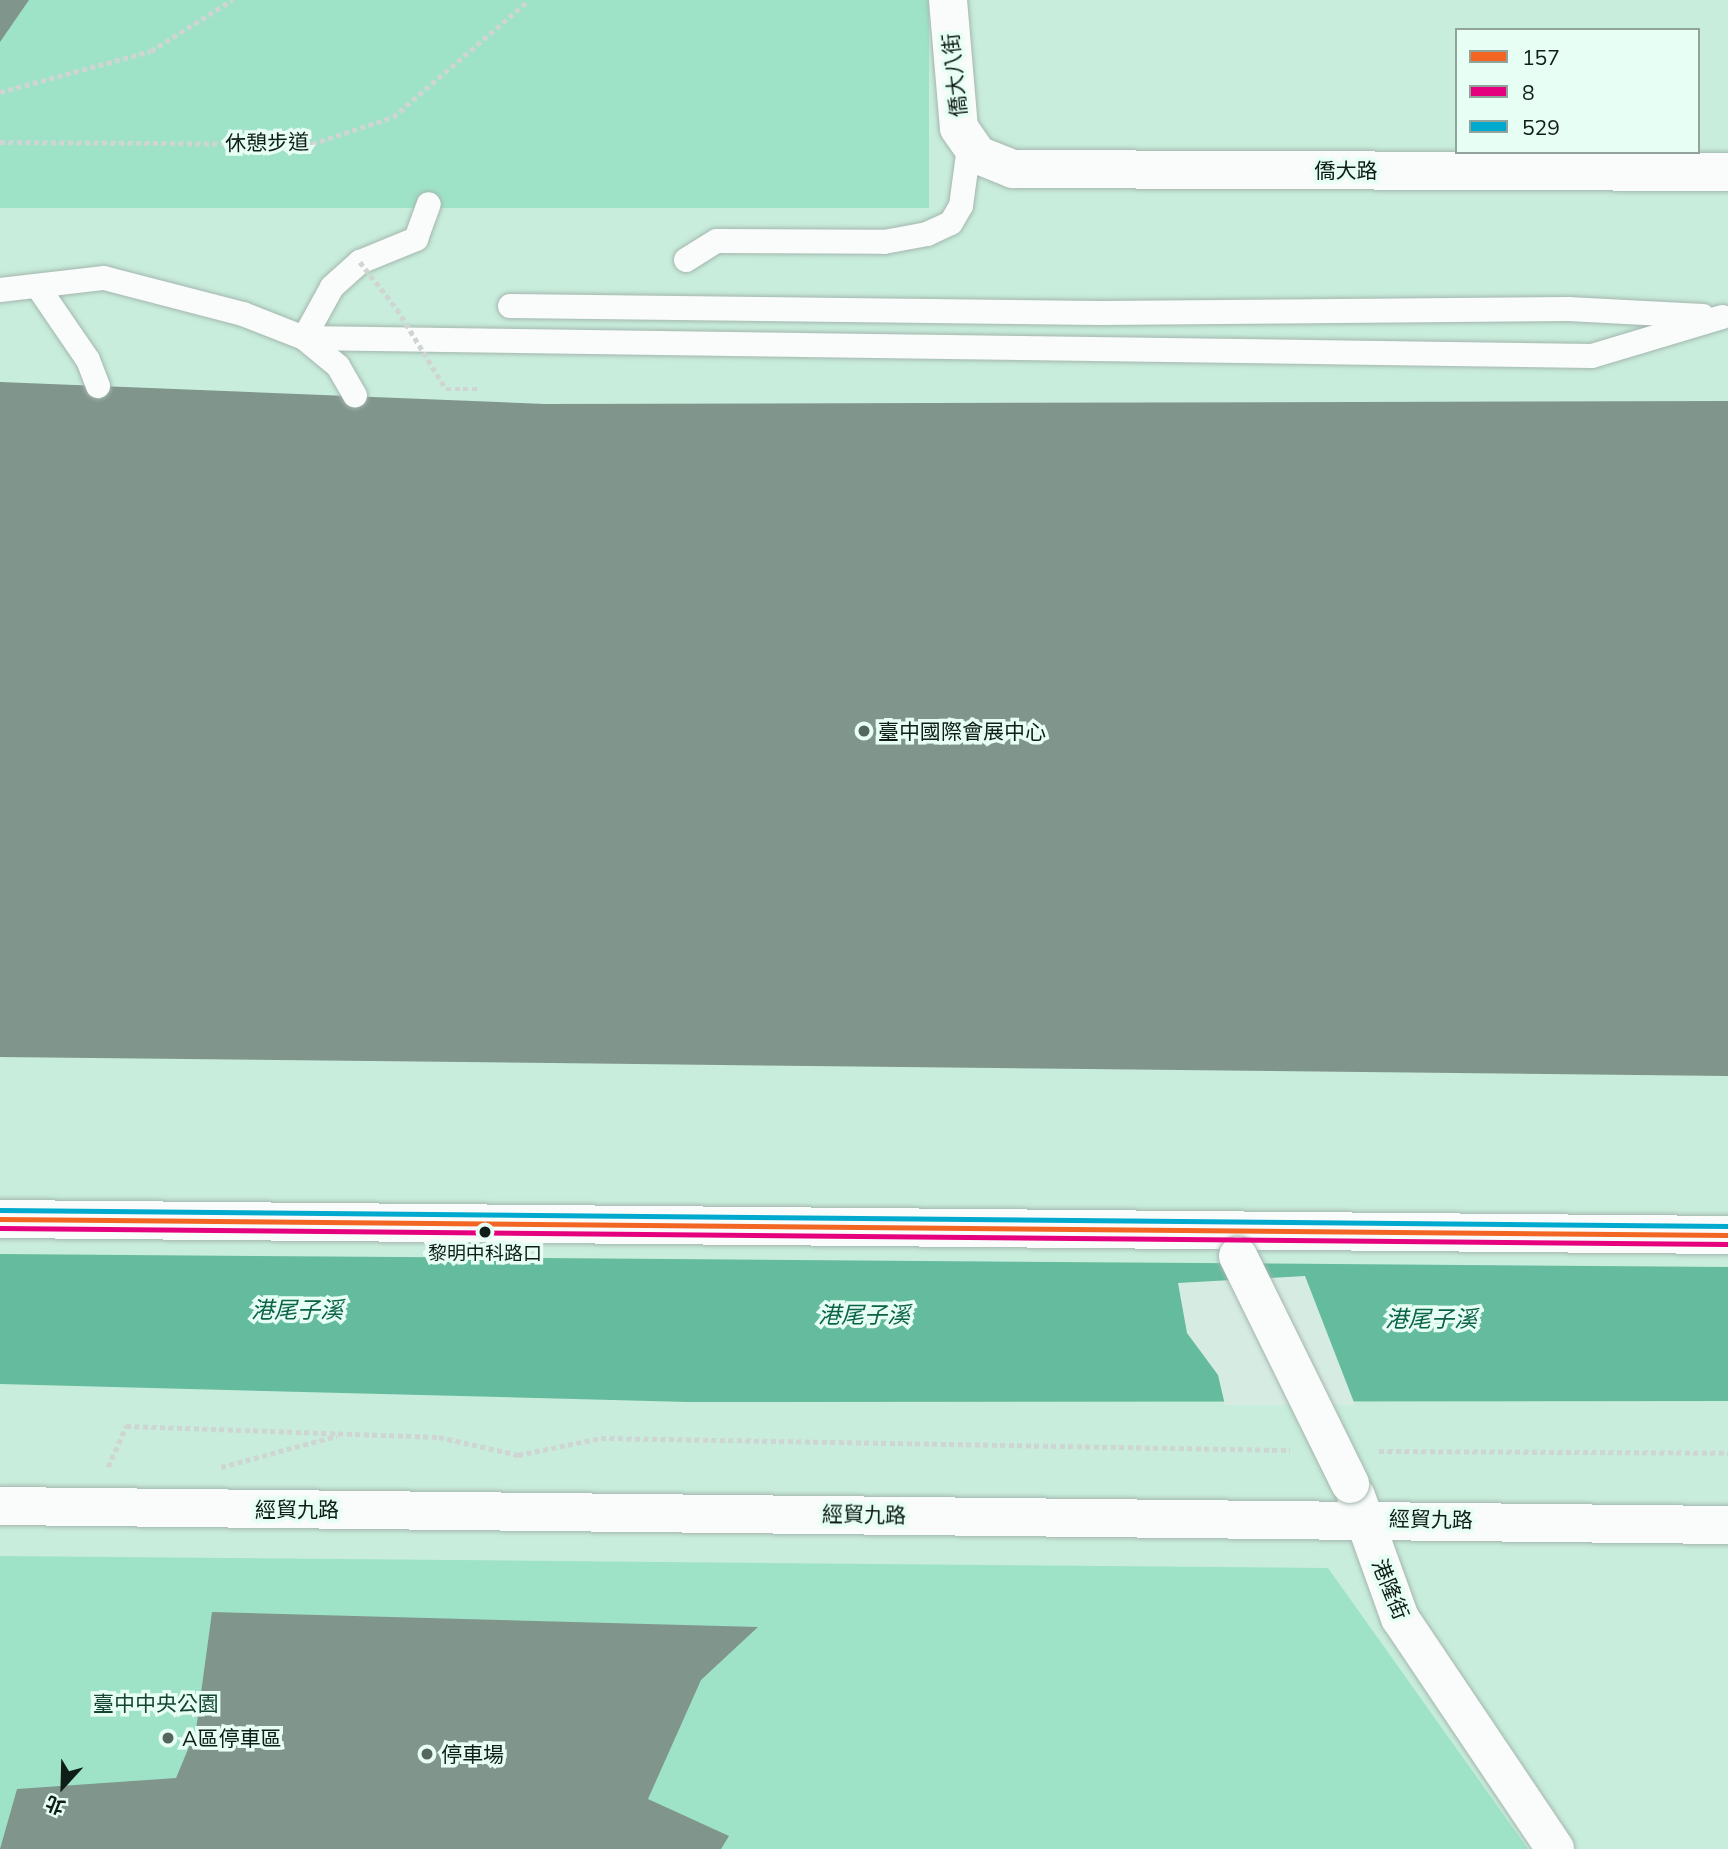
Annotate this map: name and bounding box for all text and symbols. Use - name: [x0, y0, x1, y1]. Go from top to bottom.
- legend: [1455, 28, 1700, 154]
- street label: 僑大八街: [937, 32, 971, 118]
- text: 157: [1522, 44, 1560, 70]
- text: 8: [1522, 79, 1535, 105]
- text: 529: [1522, 114, 1560, 140]
- street label: 休憩步道: [225, 129, 309, 155]
- street label: 僑大路: [1315, 157, 1377, 183]
- place label: 臺中國際會展中心: [878, 718, 1046, 744]
- marker: 臺中國際會展中心: [856, 723, 872, 739]
- marker: 黎明中科路口: [478, 1225, 492, 1239]
- place label: 黎明中科路口: [428, 1243, 542, 1265]
- water label: 港尾子溪: [251, 1296, 343, 1324]
- water label: 港尾子溪: [818, 1301, 910, 1329]
- water label: 港尾子溪: [1385, 1305, 1477, 1333]
- street label: 經貿九路: [255, 1496, 339, 1522]
- street label: 經貿九路: [822, 1501, 906, 1527]
- street label: 經貿九路: [1389, 1506, 1473, 1532]
- street label: 港隆街: [1368, 1555, 1414, 1623]
- park label: 臺中中央公園: [93, 1690, 219, 1716]
- place label: A區停車區: [182, 1725, 281, 1751]
- marker: A區停車區: [160, 1730, 176, 1746]
- place label: 停車場: [441, 1741, 504, 1767]
- marker: 停車場: [419, 1746, 435, 1762]
- north arrow: [28, 1751, 98, 1821]
- text: 北: [42, 1791, 68, 1820]

